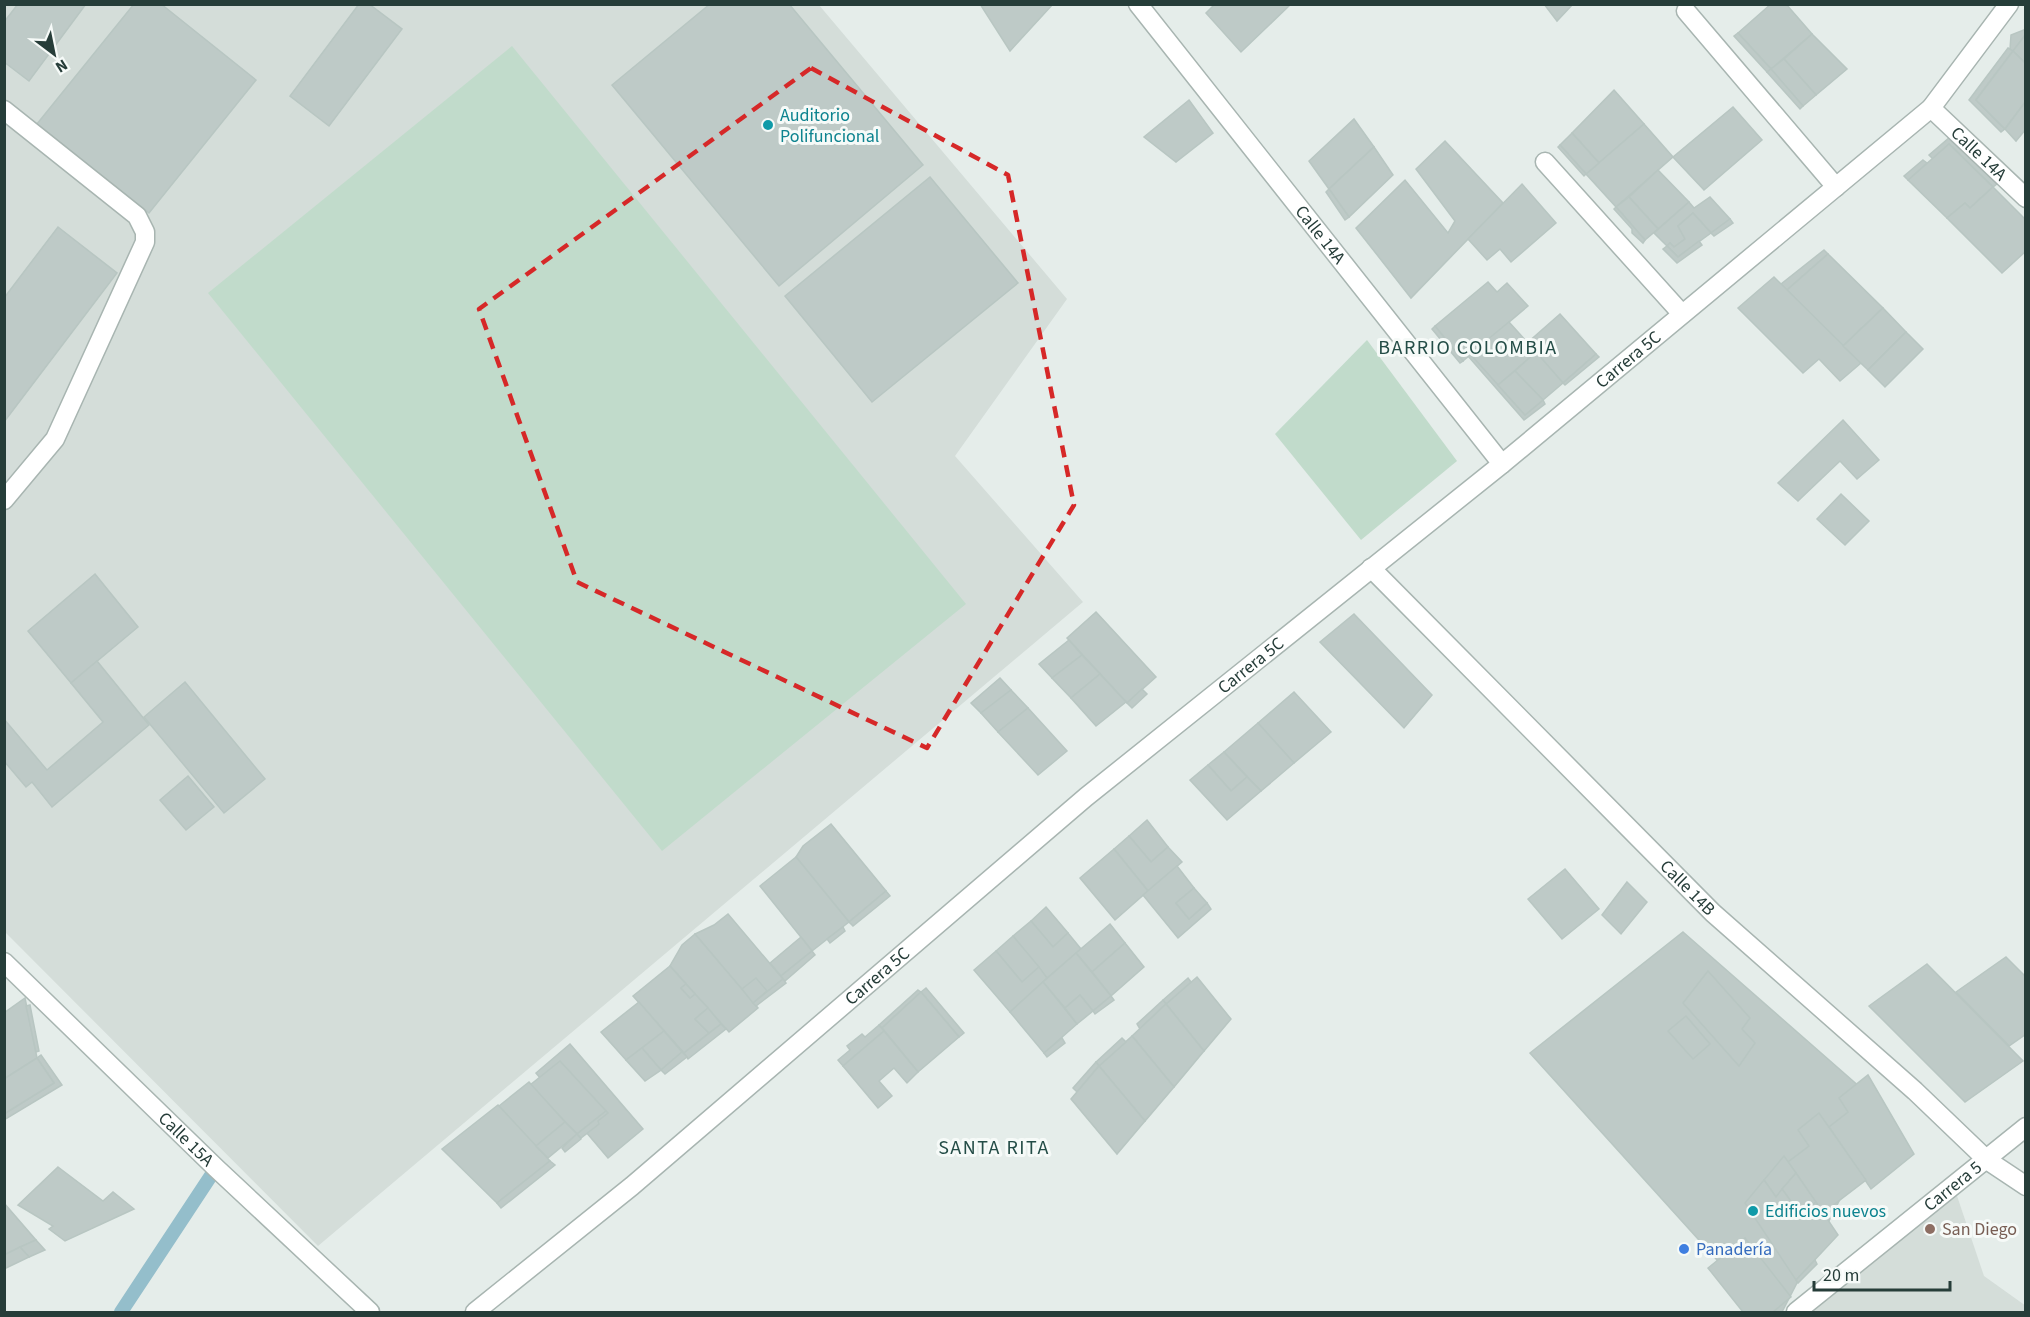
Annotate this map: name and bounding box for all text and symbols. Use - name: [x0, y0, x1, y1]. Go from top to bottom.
- north arrow: [24, 24, 84, 84]
- text: N: [51, 54, 72, 78]
- place label: Auditorio Polifuncional: [780, 103, 879, 149]
- marker: Auditorio Polifuncional: [761, 118, 775, 132]
- street label: Calle 14A: [1945, 121, 2012, 187]
- street label: Calle 14A: [1289, 200, 1351, 270]
- street label: Carrera 5C: [1590, 325, 1667, 394]
- district label: BARRIO COLOMBIA: [1378, 334, 1558, 362]
- street label: Carrera 5C: [1213, 631, 1289, 700]
- street label: Calle 14B: [1654, 854, 1721, 921]
- street label: Carrera 5C: [839, 941, 915, 1011]
- street label: Calle 15A: [152, 1106, 219, 1172]
- district label: SANTA RITA: [938, 1134, 1050, 1162]
- street label: Carrera 5: [1919, 1155, 1987, 1217]
- place label: Edificios nuevos: [1765, 1199, 1886, 1224]
- marker: Edificios nuevos: [1746, 1204, 1760, 1218]
- place label: San Diego: [1942, 1217, 2017, 1242]
- marker: San Diego: [1923, 1222, 1937, 1236]
- place label: Panadería: [1696, 1237, 1772, 1262]
- marker: Panadería: [1677, 1242, 1691, 1256]
- scale bar: [1814, 1254, 1950, 1292]
- text: 20 m: [1823, 1263, 1859, 1288]

